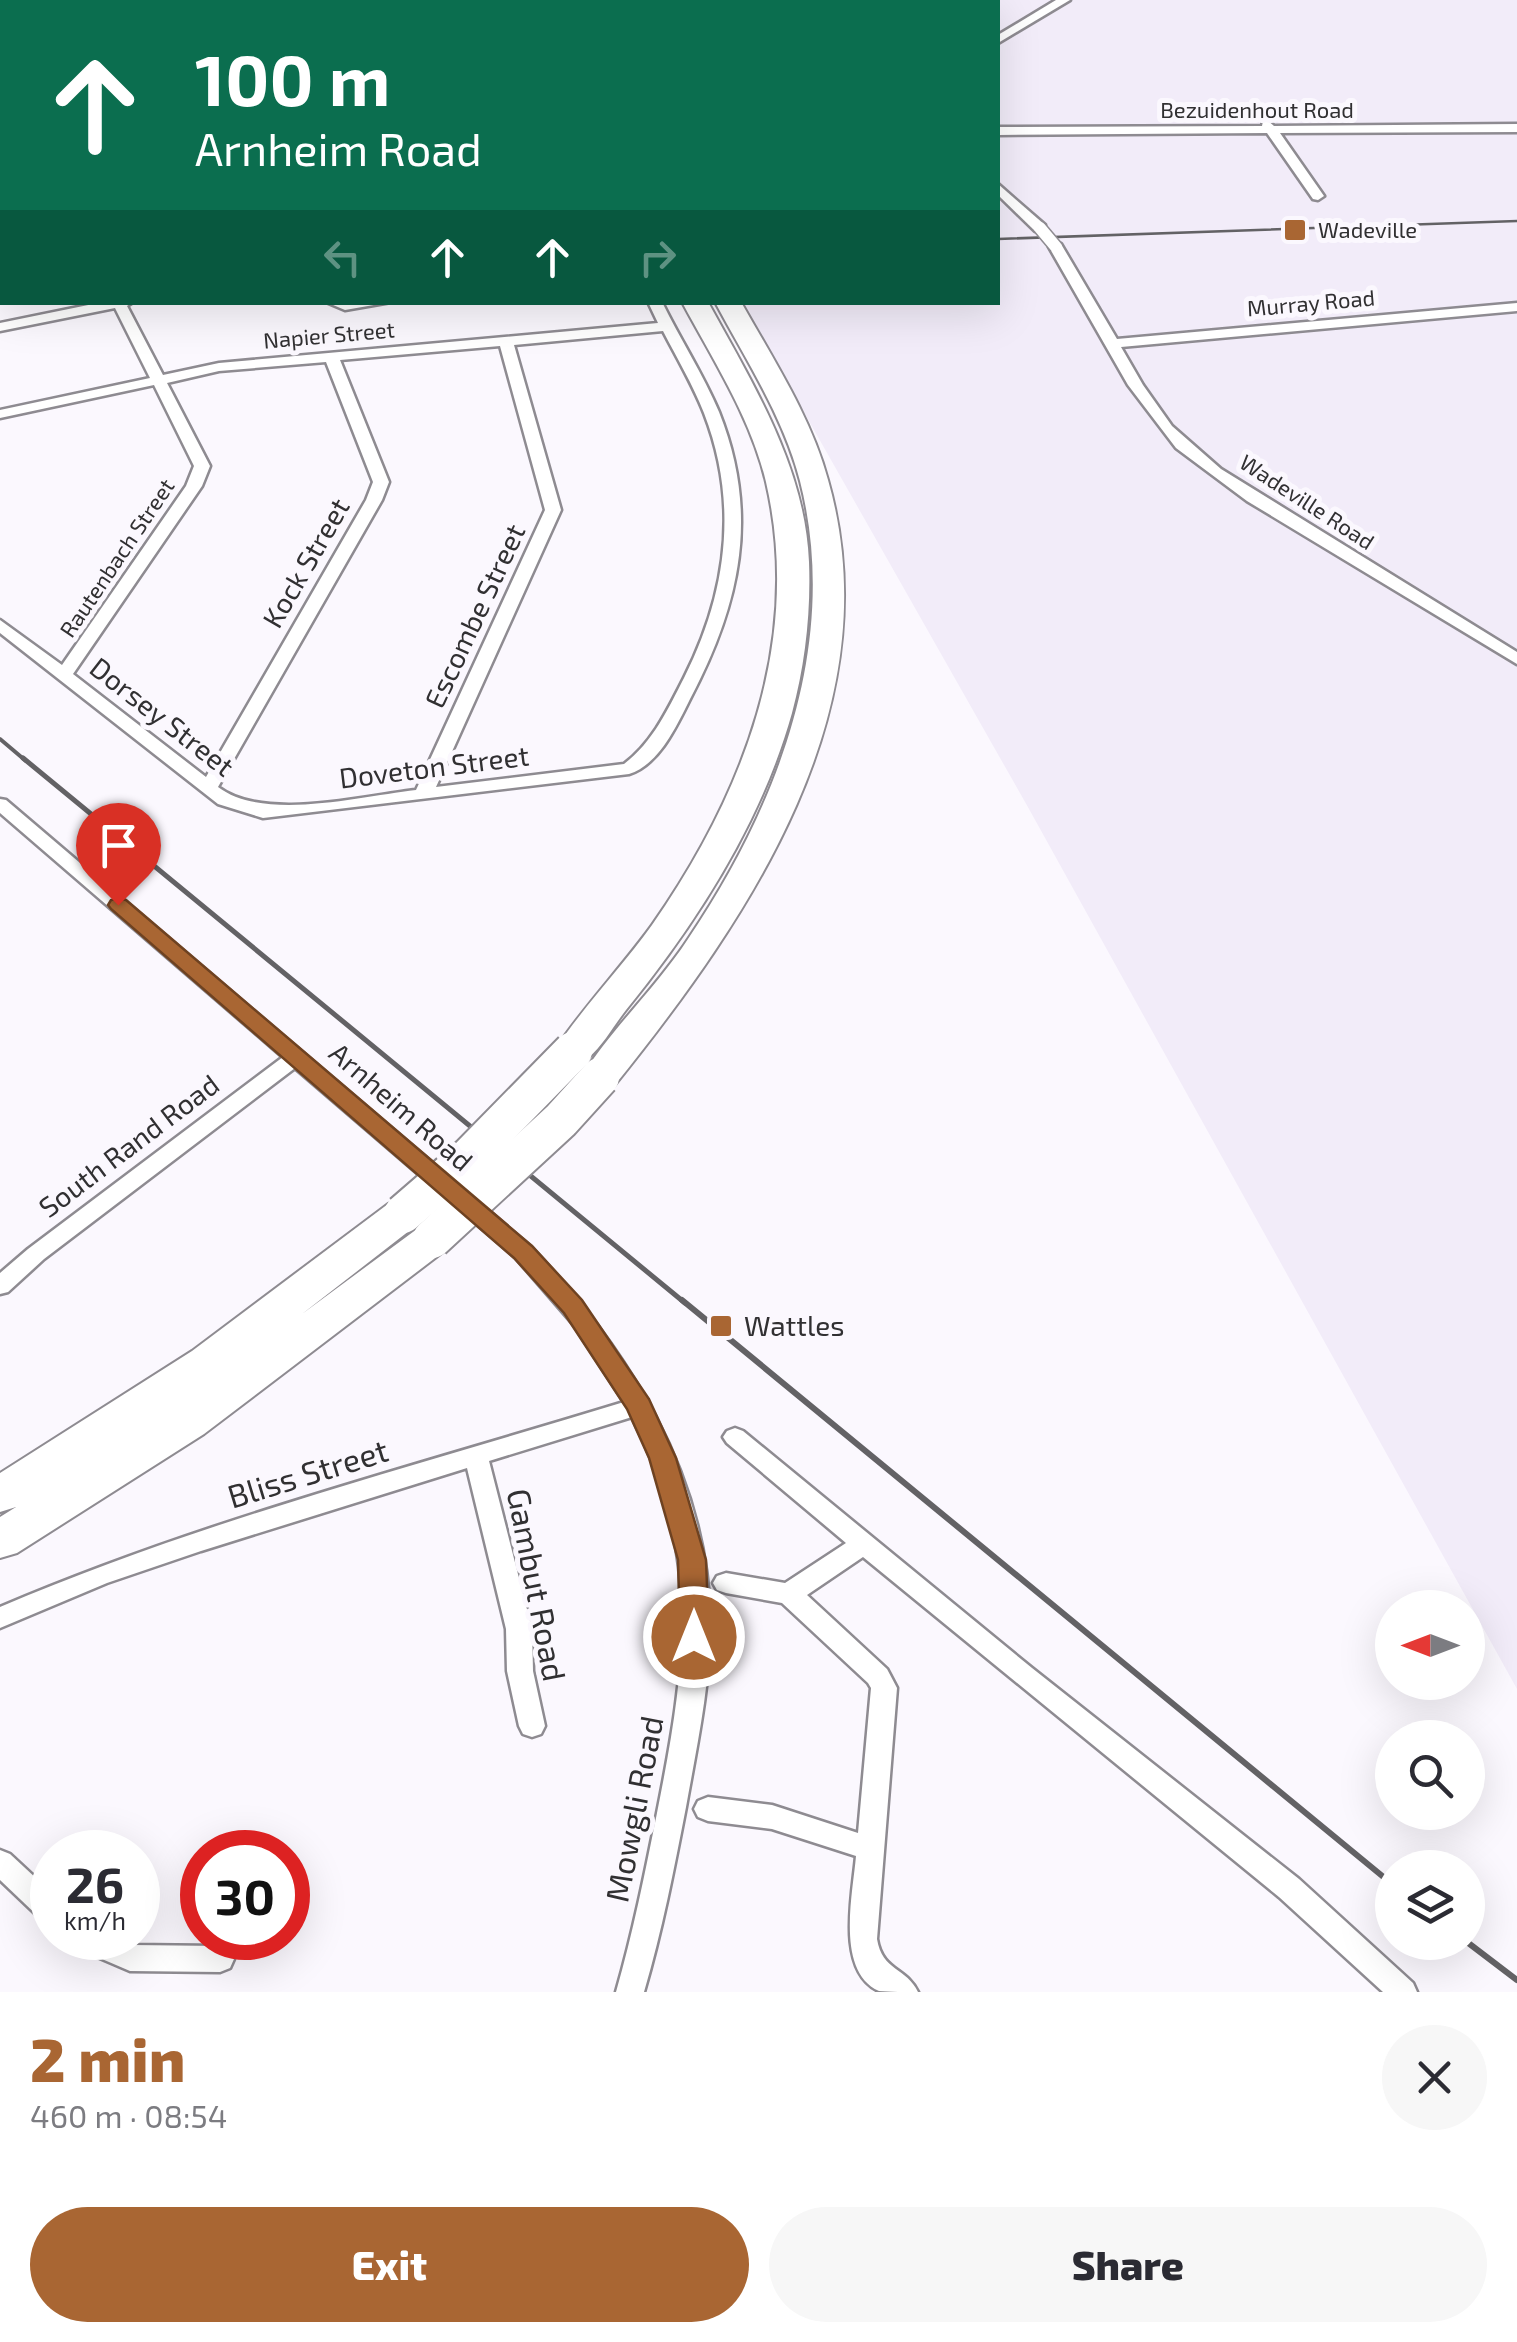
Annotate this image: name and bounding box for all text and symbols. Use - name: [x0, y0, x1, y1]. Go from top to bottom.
- text: 100 m: [195, 36, 390, 120]
- icon: ahead: [30, 40, 160, 170]
- street label: Bezuidenhout Road: [1160, 96, 1354, 122]
- text: Arnheim Road: [195, 121, 482, 175]
- place label: Wadeville: [1318, 216, 1417, 242]
- marker: Wadeville: [1282, 217, 1308, 243]
- icon: left: [315, 230, 370, 285]
- icon: ahead: [420, 230, 475, 285]
- icon: ahead: [525, 230, 580, 285]
- icon: right: [630, 230, 685, 285]
- street label: Murray Road: [1246, 283, 1376, 321]
- street label: Napier Street: [262, 315, 396, 353]
- street label: Wadeville Road: [1236, 448, 1379, 554]
- street label: Rautenbach Street: [54, 473, 179, 642]
- street label: Kock Street: [254, 492, 356, 633]
- street label: Escombe Street: [417, 518, 532, 713]
- street label: Dorsey Street: [84, 650, 241, 783]
- street label: Doveton Street: [337, 737, 531, 795]
- pin: [76, 803, 161, 906]
- icon: arrive: [91, 818, 146, 873]
- street label: Arnheim Road: [323, 1035, 480, 1178]
- street label: South Rand Road: [32, 1066, 225, 1224]
- place label: Wattles: [744, 1308, 845, 1342]
- marker: Wattles: [708, 1313, 734, 1339]
- street label: Bliss Street: [223, 1430, 392, 1515]
- street label: Gambut Road: [501, 1485, 575, 1684]
- position arrow: [642, 1585, 746, 1689]
- north arrow: [1375, 1590, 1485, 1700]
- map controls: [1375, 1590, 1485, 1960]
- street label: Mowgli Road: [596, 1712, 670, 1905]
- button: search: [1375, 1720, 1485, 1830]
- speed limit sign: 30: [180, 1830, 310, 1960]
- button: layers: [1375, 1850, 1485, 1960]
- text: 26: [66, 1853, 124, 1913]
- text: km/h: [64, 1905, 126, 1935]
- text: 2 min: [30, 2022, 185, 2094]
- button: close: [1382, 2025, 1487, 2130]
- text: 460 m · 08:54: [30, 2096, 227, 2134]
- button: Exit: [30, 2207, 749, 2322]
- button: Share: [769, 2207, 1487, 2322]

